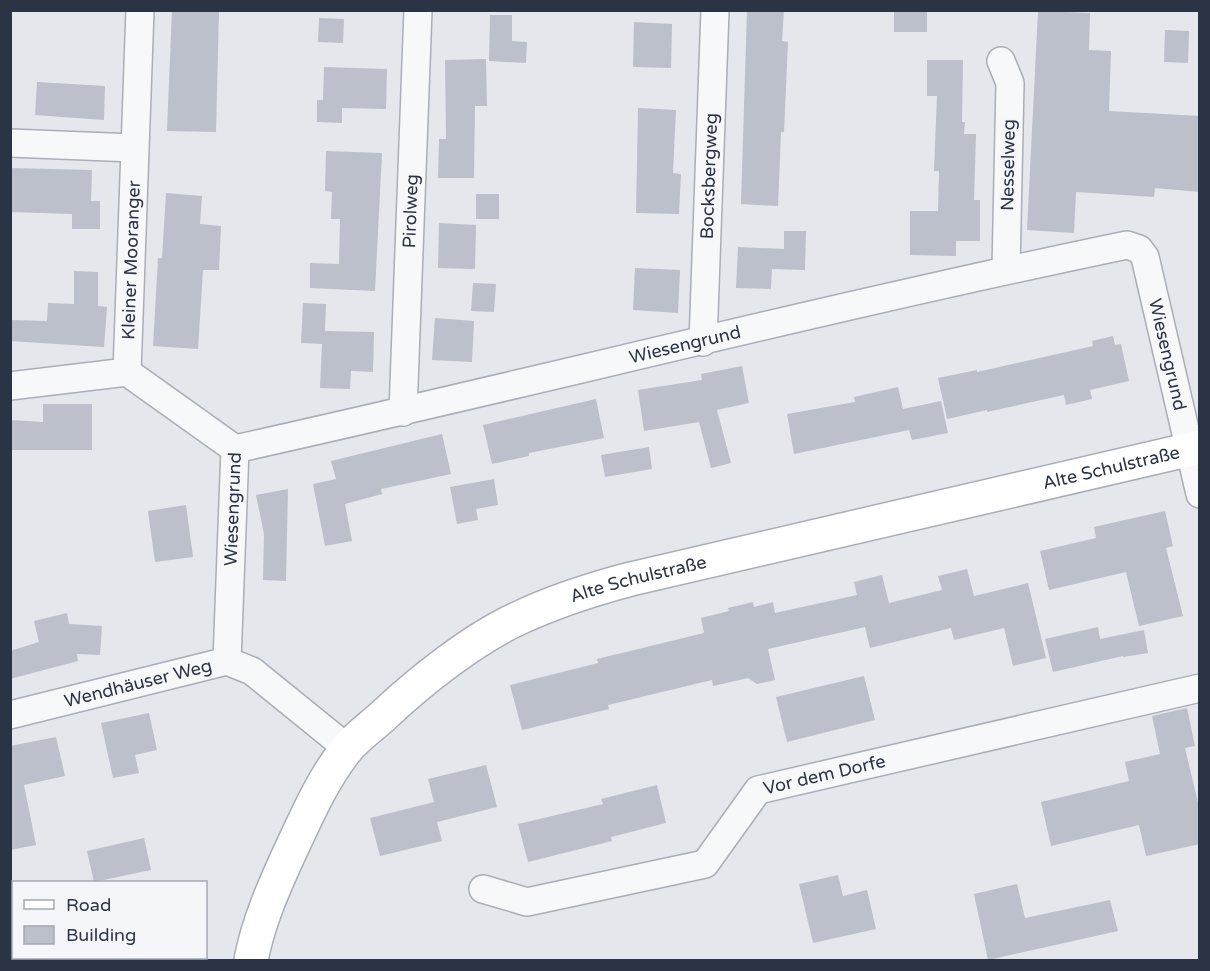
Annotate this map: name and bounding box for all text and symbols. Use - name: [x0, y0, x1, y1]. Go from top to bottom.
- street label: Bocksbergweg: [696, 112, 722, 240]
- street label: Nesselweg: [996, 119, 1020, 211]
- street label: Pirolweg: [398, 174, 423, 249]
- street label: Kleiner Mooranger: [117, 180, 145, 340]
- street label: Wiesengrund: [1144, 296, 1191, 413]
- street label: Wiesengrund: [627, 321, 743, 368]
- street label: Alte Schulstraße: [1040, 441, 1182, 494]
- street label: Wiesengrund: [220, 452, 246, 567]
- street label: Alte Schulstraße: [567, 551, 708, 608]
- street label: Wendhäuser Weg: [62, 654, 214, 712]
- street label: Vor dem Dorfe: [761, 750, 887, 799]
- legend: [12, 881, 207, 959]
- text: Road: [66, 894, 111, 916]
- text: Building: [66, 924, 136, 946]

